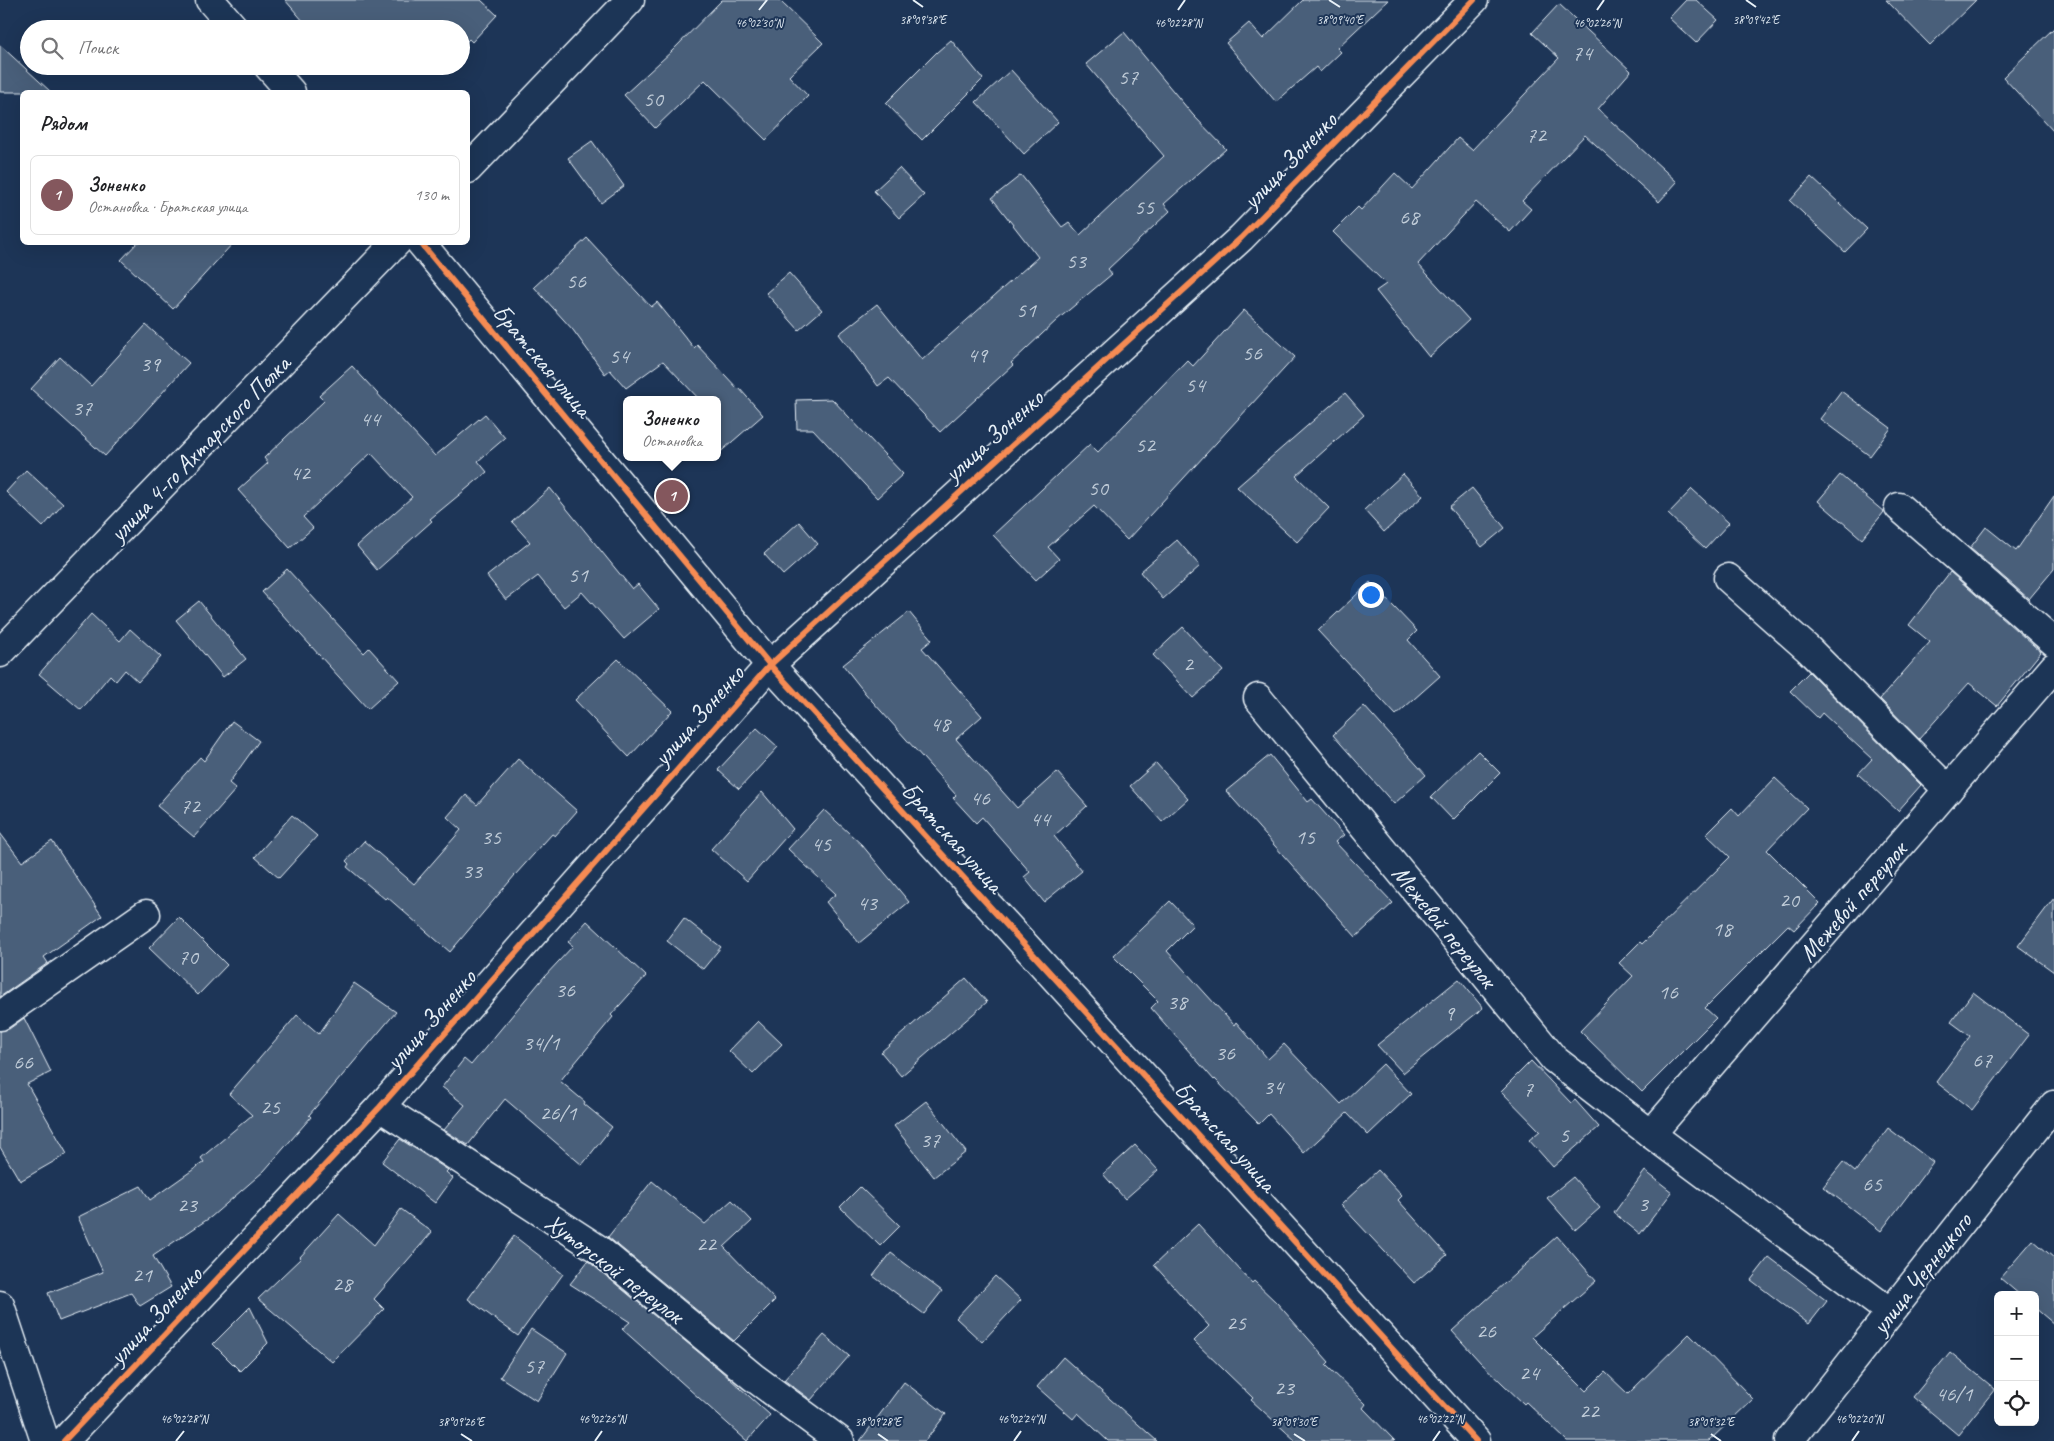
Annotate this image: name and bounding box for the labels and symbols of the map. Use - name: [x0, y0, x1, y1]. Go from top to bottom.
- text: 38°09'38"E: [900, 12, 948, 28]
- text: 38°09'40"E: [1317, 12, 1365, 28]
- text: 38°09'42"E: [1733, 12, 1781, 28]
- text: 46°02'30"N: [735, 15, 784, 31]
- text: 46°02'28"N: [1154, 15, 1203, 31]
- text: 46°02'26"N: [1573, 15, 1622, 31]
- house number: 74: [1572, 39, 1594, 67]
- house number: 57: [1118, 63, 1139, 91]
- house number: 50: [643, 85, 665, 113]
- street label: улица Зоненко: [1234, 104, 1345, 218]
- house number: 72: [1526, 121, 1548, 149]
- house number: 55: [1134, 193, 1155, 221]
- house number: 68: [1399, 203, 1421, 231]
- house number: 53: [1066, 247, 1088, 275]
- house number: 56: [566, 267, 587, 295]
- house number: 51: [1016, 296, 1037, 324]
- street label: Братская улица: [485, 297, 601, 426]
- house number: 56: [1242, 339, 1263, 367]
- house number: 49: [967, 341, 989, 369]
- house number: 54: [609, 342, 631, 370]
- street label: улица 4-го Ахтарского Полка: [101, 346, 299, 550]
- house number: 39: [140, 350, 162, 378]
- house number: 54: [1185, 371, 1207, 399]
- street label: улица Зоненко: [936, 382, 1051, 490]
- house number: 37: [72, 394, 93, 422]
- house number: 44: [360, 405, 382, 433]
- house number: 52: [1135, 431, 1157, 459]
- house number: 42: [290, 459, 312, 487]
- house number: 50: [1088, 474, 1110, 502]
- pin: 1: [656, 477, 688, 515]
- house number: 51: [568, 561, 589, 589]
- your location: [1358, 582, 1384, 608]
- house number: 2: [1183, 650, 1195, 678]
- street label: улица Зоненко: [645, 658, 752, 774]
- house number: 48: [930, 710, 952, 738]
- street label: Братская улица: [894, 775, 1012, 902]
- house number: 46: [970, 784, 991, 812]
- house number: 72: [180, 792, 202, 820]
- house number: 44: [1030, 805, 1052, 833]
- house number: 35: [481, 823, 502, 851]
- house number: 15: [1295, 823, 1316, 851]
- house number: 45: [811, 830, 832, 858]
- street label: Межевой переулок: [1792, 833, 1916, 969]
- house number: 33: [462, 857, 484, 885]
- street label: Межевой переулок: [1385, 858, 1505, 997]
- house number: 20: [1779, 886, 1801, 914]
- house number: 43: [857, 889, 879, 917]
- house number: 18: [1712, 915, 1734, 943]
- house number: 70: [178, 943, 200, 971]
- street label: улица Зоненко: [377, 962, 484, 1078]
- house number: 36: [555, 976, 576, 1004]
- house number: 16: [1658, 978, 1679, 1006]
- house number: 38: [1167, 988, 1189, 1016]
- house number: 9: [1444, 999, 1456, 1027]
- house number: 34/1: [523, 1029, 561, 1057]
- house number: 36: [1215, 1039, 1236, 1067]
- house number: 67: [1972, 1046, 1993, 1074]
- house number: 66: [13, 1048, 34, 1076]
- house number: 34: [1263, 1073, 1285, 1101]
- street label: Братская улица: [1167, 1074, 1285, 1201]
- house number: 7: [1523, 1075, 1534, 1103]
- house number: 25: [260, 1093, 281, 1121]
- house number: 26/1: [540, 1099, 578, 1127]
- house number: 5: [1559, 1121, 1570, 1149]
- house number: 37: [920, 1126, 941, 1154]
- house number: 65: [1862, 1170, 1883, 1198]
- house number: 3: [1638, 1190, 1650, 1218]
- house number: 23: [177, 1191, 199, 1219]
- street label: улица Чернецкого: [1863, 1205, 1980, 1343]
- street label: Хуторской переулок: [539, 1206, 692, 1333]
- house number: 22: [696, 1230, 718, 1258]
- street label: улица Зоненко: [101, 1259, 210, 1373]
- house number: 21: [132, 1261, 153, 1289]
- house number: 28: [332, 1270, 354, 1298]
- house number: 25: [1226, 1309, 1247, 1337]
- house number: 26: [1476, 1317, 1497, 1345]
- house number: 57: [524, 1352, 545, 1380]
- house number: 24: [1519, 1359, 1541, 1387]
- house number: 23: [1274, 1374, 1296, 1402]
- house number: 46/1: [1936, 1380, 1974, 1408]
- house number: 22: [1579, 1397, 1601, 1425]
- text: 46°02'28"N: [160, 1411, 209, 1427]
- text: 46°02'26"N: [578, 1411, 627, 1427]
- text: 46°02'24"N: [997, 1411, 1046, 1427]
- text: 46°02'22"N: [1416, 1411, 1465, 1427]
- text: 46°02'20"N: [1835, 1411, 1884, 1427]
- text: 38°09'26"E: [438, 1414, 486, 1430]
- text: 38°09'28"E: [855, 1414, 903, 1430]
- text: 38°09'30"E: [1271, 1414, 1319, 1430]
- text: 38°09'32"E: [1688, 1414, 1736, 1430]

